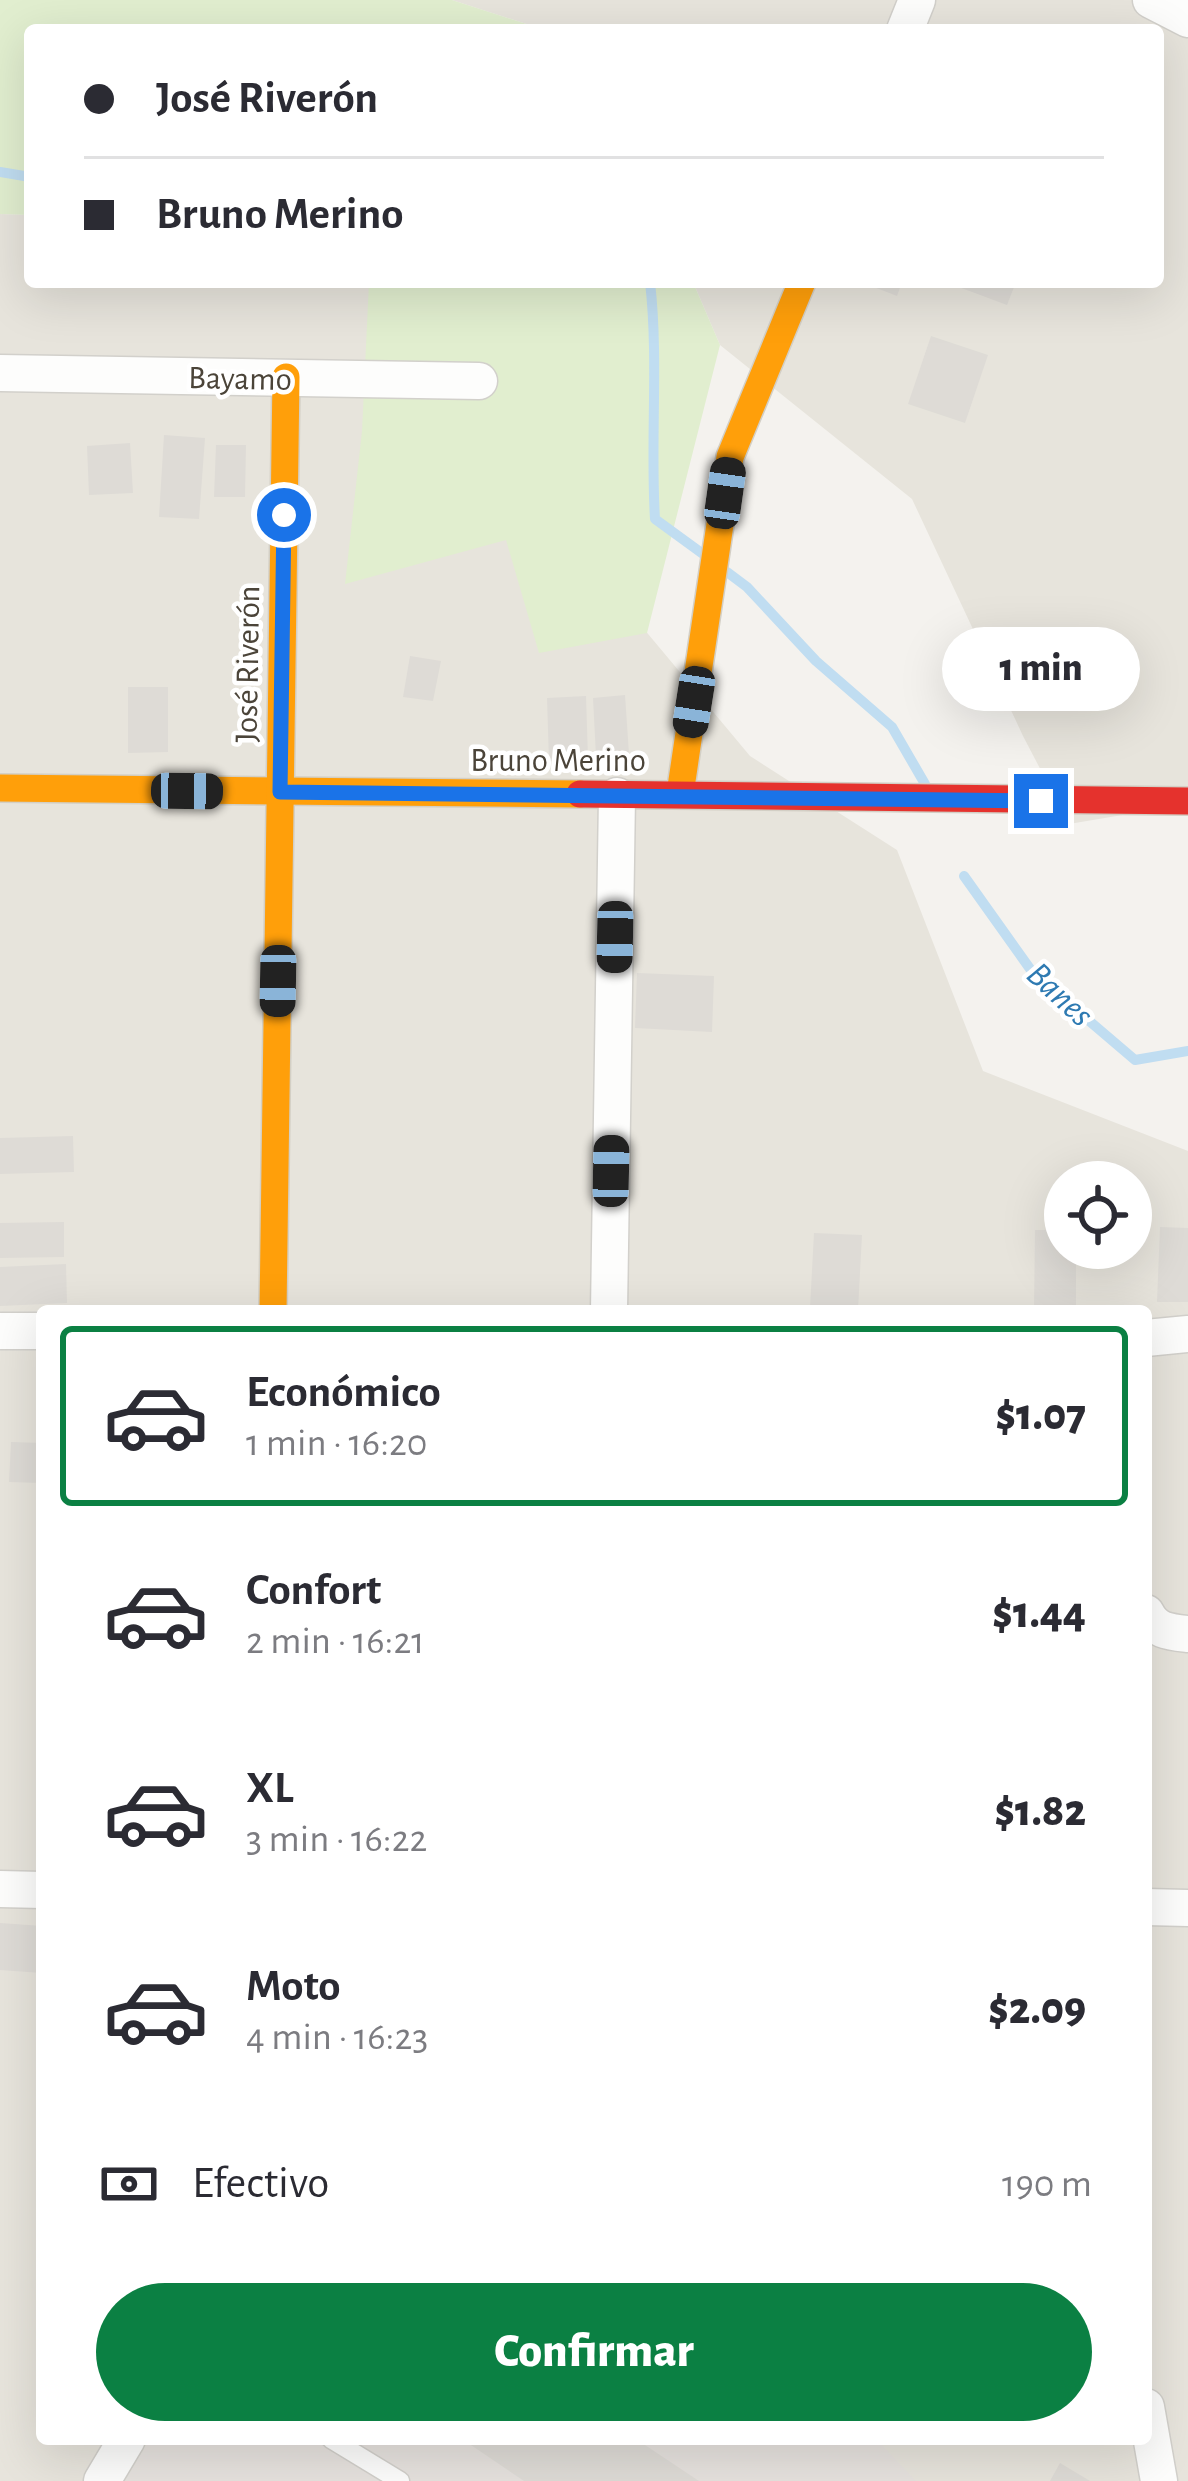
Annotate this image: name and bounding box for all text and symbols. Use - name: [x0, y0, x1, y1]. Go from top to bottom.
- text: José Riverón: [156, 76, 378, 121]
- text: Bruno Merino: [156, 192, 404, 237]
- street label: Bayamo: [188, 362, 292, 397]
- car: [702, 455, 748, 531]
- route start: [257, 488, 311, 542]
- street label: José Riverón: [231, 585, 266, 743]
- callout: 1 min: [942, 627, 1140, 711]
- text: 1 min: [999, 649, 1083, 688]
- car: [671, 664, 717, 740]
- street label: Bruno Merino: [470, 745, 646, 778]
- car: [151, 772, 223, 810]
- route end: [1014, 774, 1068, 828]
- car: [596, 901, 634, 973]
- car: [259, 945, 297, 1017]
- water label: Banes: [1020, 955, 1100, 1033]
- car: [592, 1135, 630, 1207]
- map controls: [1044, 1161, 1152, 1269]
- button: locate: [1044, 1161, 1152, 1269]
- icon: car: [102, 1362, 210, 1470]
- text: Económico: [246, 1370, 441, 1415]
- text: $1.07: [995, 1393, 1086, 1438]
- text: 1 min · 16:20: [246, 1424, 427, 1463]
- icon: car: [102, 1560, 210, 1668]
- text: Confort: [246, 1568, 381, 1613]
- text: $1.44: [992, 1591, 1086, 1636]
- text: 2 min · 16:21: [246, 1622, 425, 1661]
- icon: car: [102, 1758, 210, 1866]
- text: XL: [246, 1766, 294, 1811]
- text: $1.82: [994, 1789, 1086, 1834]
- text: 3 min · 16:22: [246, 1820, 427, 1859]
- icon: car: [102, 1956, 210, 2064]
- text: Moto: [246, 1964, 341, 2009]
- text: $2.09: [988, 1987, 1086, 2032]
- text: 4 min · 16:23: [246, 2018, 428, 2057]
- icon: cash: [96, 2151, 162, 2217]
- text: Efectivo: [192, 2161, 329, 2206]
- text: 190 m: [1002, 2165, 1092, 2204]
- button: Confirmar: [96, 2283, 1092, 2421]

